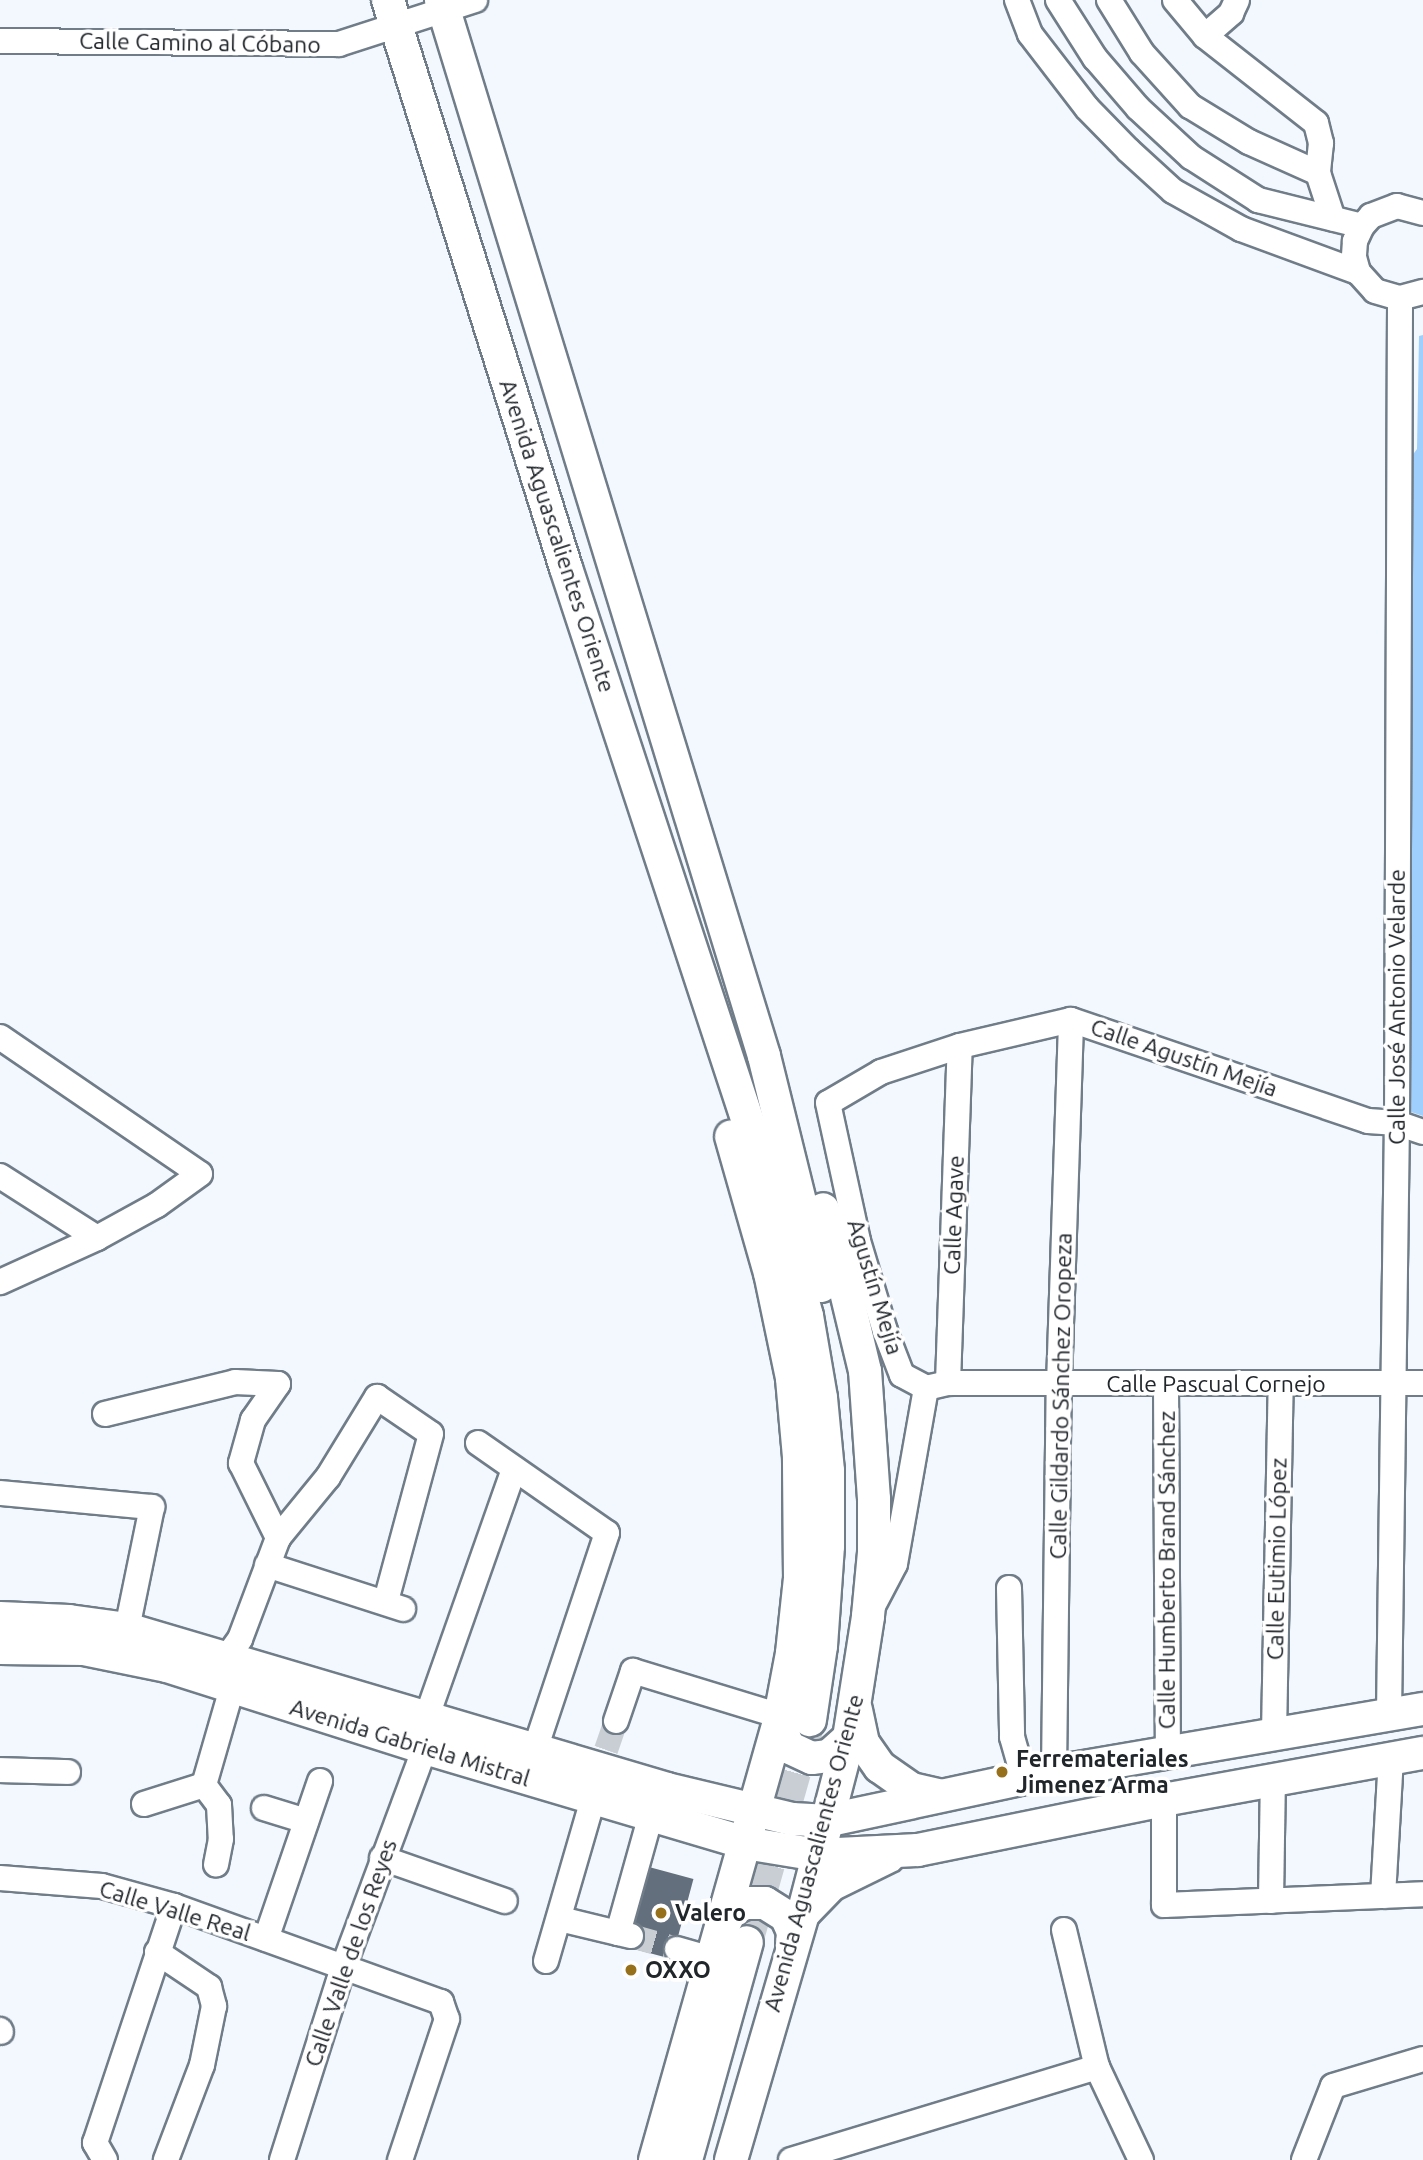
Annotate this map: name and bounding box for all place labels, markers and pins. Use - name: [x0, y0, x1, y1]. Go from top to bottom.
- place label: Ferremateriales Jimenez Arma: [1016, 1745, 1188, 1799]
- marker: Ferremateriales Jimenez Arma: [994, 1764, 1010, 1780]
- place label: Valero: [675, 1899, 746, 1927]
- marker: Valero: [653, 1905, 669, 1921]
- place label: OXXO: [645, 1956, 711, 1984]
- marker: OXXO: [623, 1962, 639, 1978]

